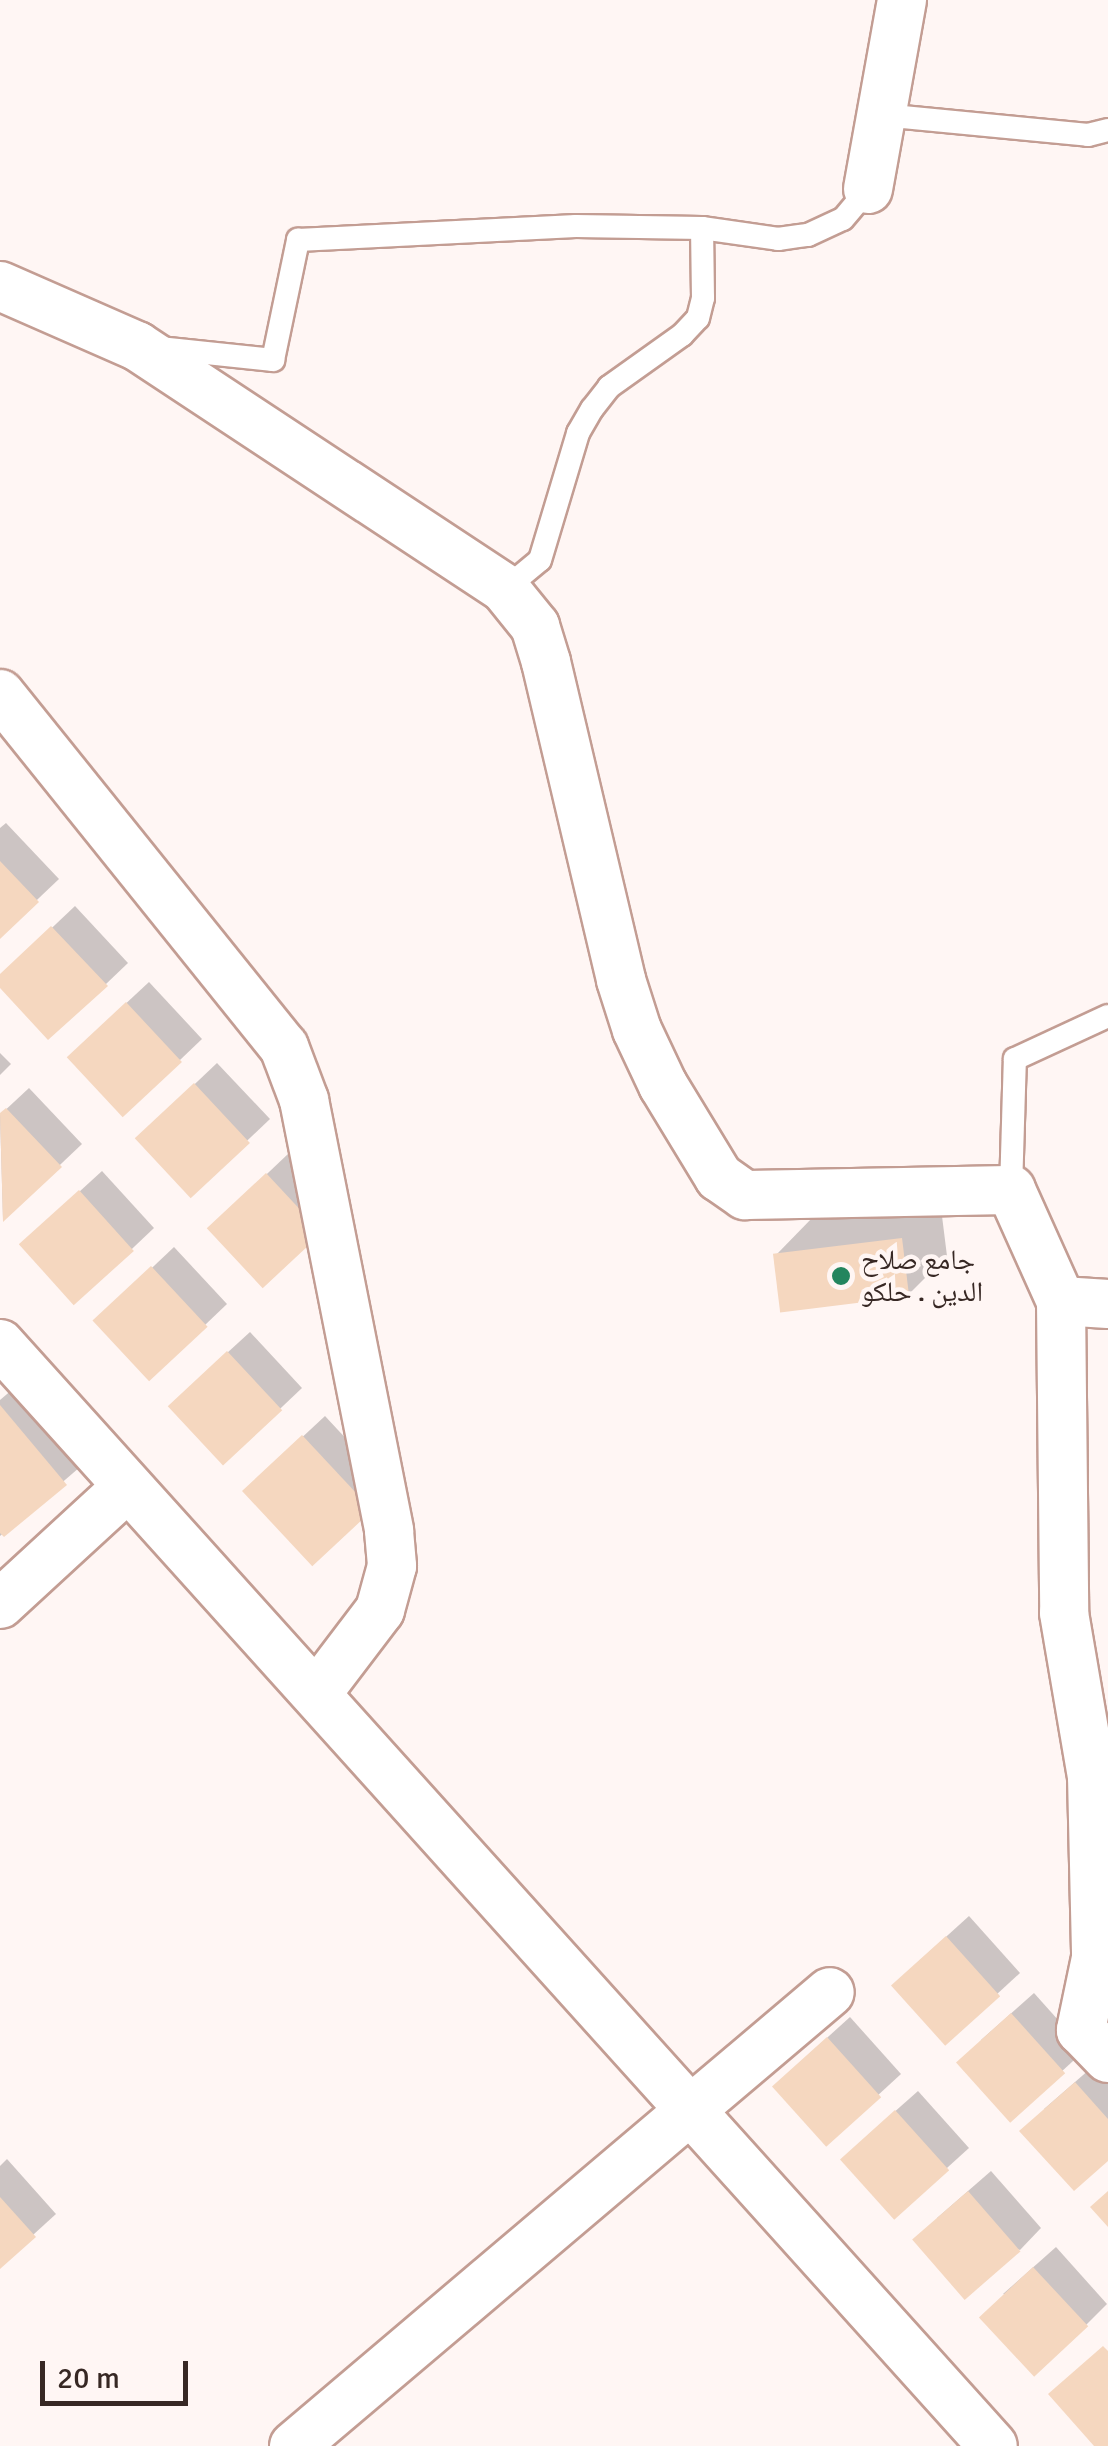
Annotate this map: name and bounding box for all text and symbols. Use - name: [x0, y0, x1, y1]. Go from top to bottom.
- place label: جامع صلاح الدين . حلكو: [861, 1243, 983, 1309]
- marker: جامع صلاح الدين . حلكو: [830, 1265, 852, 1287]
- scale bar: [45, 2341, 192, 2403]
- text: 20 m: [57, 2360, 120, 2397]

